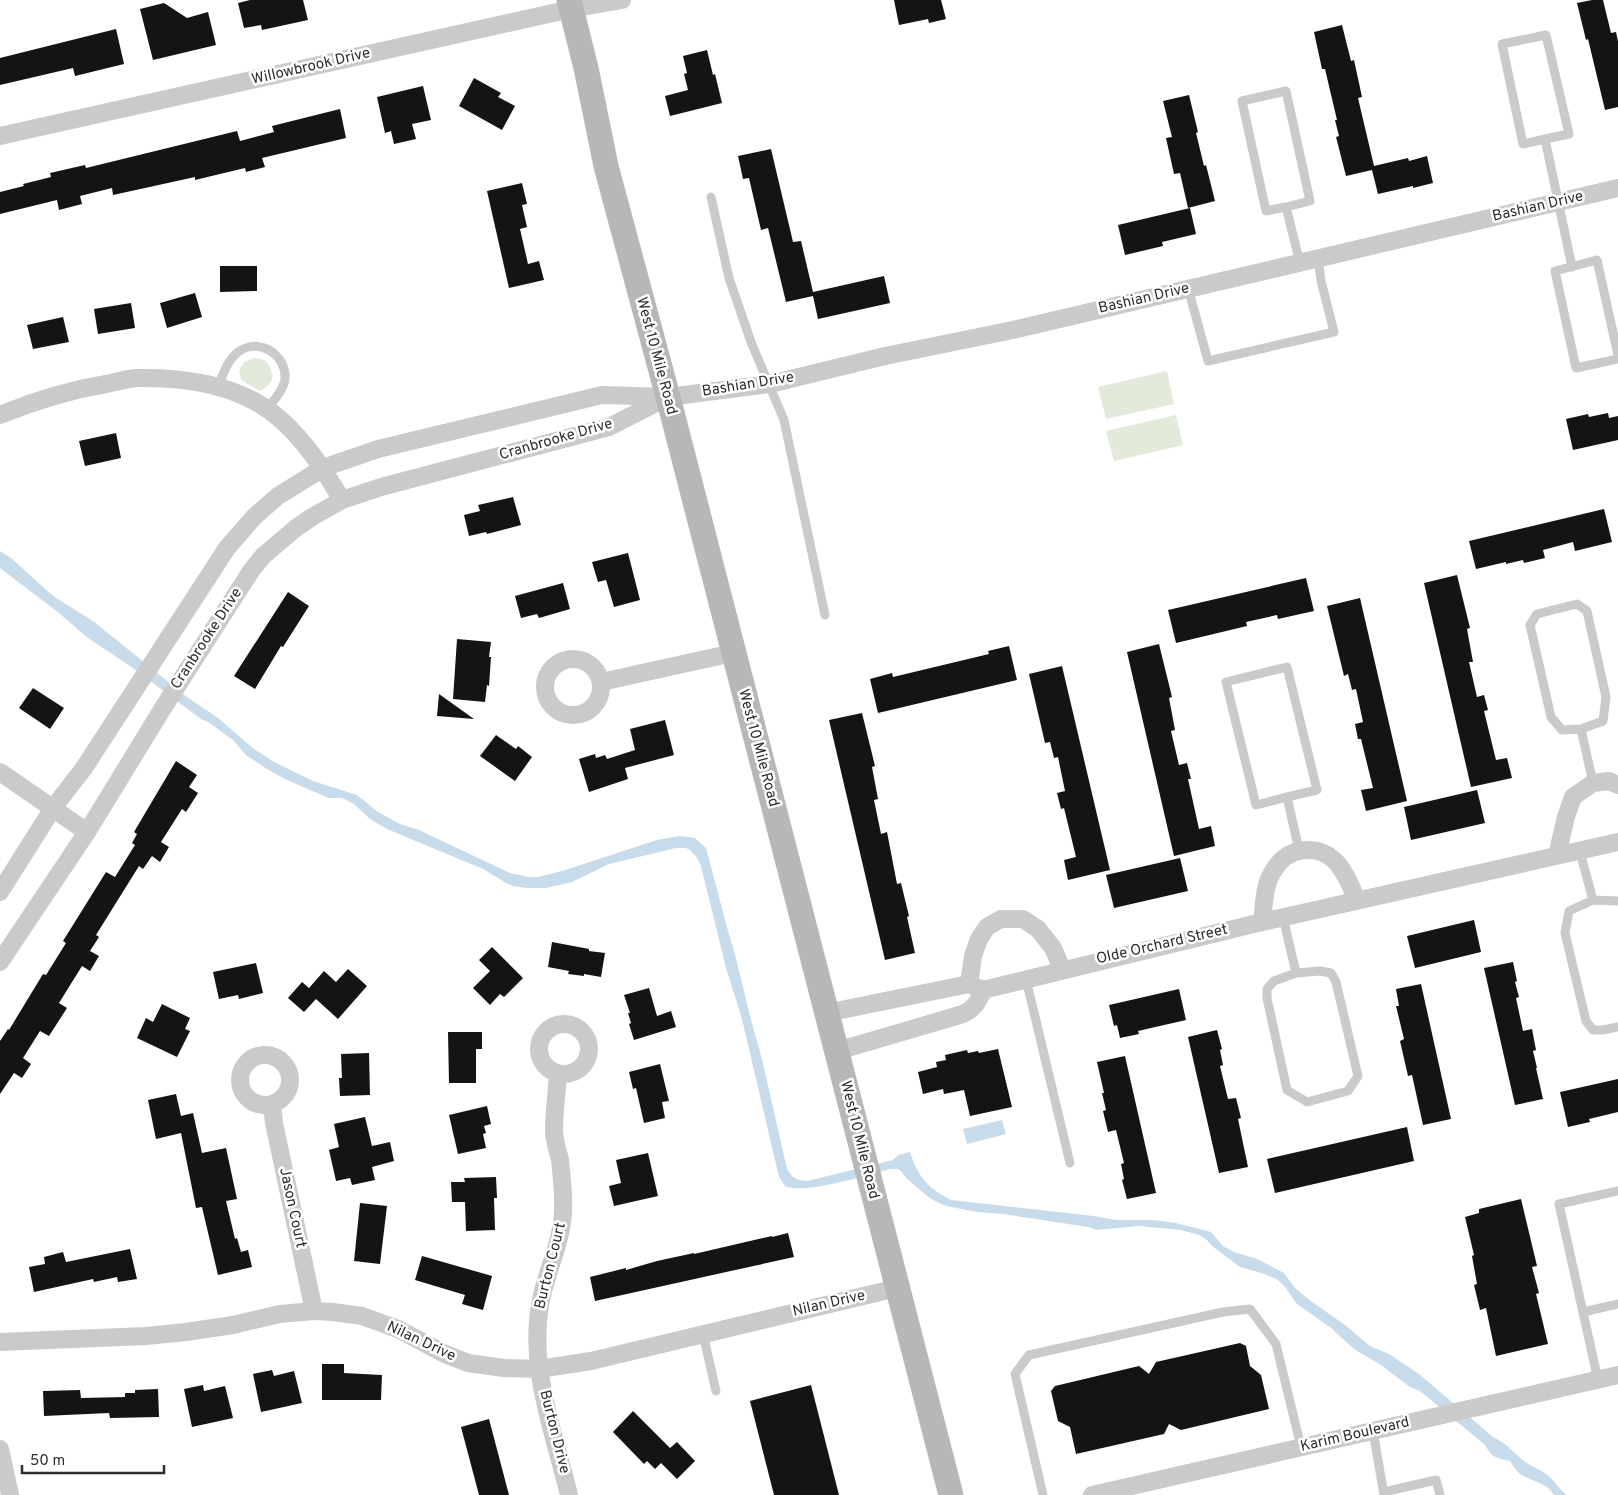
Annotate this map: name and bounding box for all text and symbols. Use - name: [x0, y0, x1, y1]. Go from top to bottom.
- street label: Willowbrook Drive: [250, 44, 372, 90]
- street label: Bashian Drive: [1491, 187, 1585, 227]
- street label: Bashian Drive: [1097, 279, 1191, 319]
- street label: West 10 Mile Road: [631, 295, 681, 417]
- street label: Bashian Drive: [701, 368, 795, 402]
- street label: Cranbrooke Drive: [497, 415, 615, 465]
- street label: Cranbrooke Drive: [167, 585, 247, 693]
- street label: West 10 Mile Road: [733, 687, 783, 809]
- street label: Olde Orchard Street: [1094, 921, 1230, 969]
- street label: West 10 Mile Road: [835, 1079, 883, 1201]
- street label: Jason Court: [274, 1166, 310, 1250]
- street label: Burton Court: [531, 1221, 571, 1311]
- street label: Nilan Drive: [791, 1286, 867, 1322]
- street label: Nilan Drive: [383, 1318, 459, 1366]
- street label: Burton Drive: [534, 1388, 574, 1476]
- street label: Karim Boulevard: [1299, 1413, 1411, 1457]
- scale bar: [22, 1442, 165, 1474]
- text: 50 m: [30, 1452, 65, 1471]

